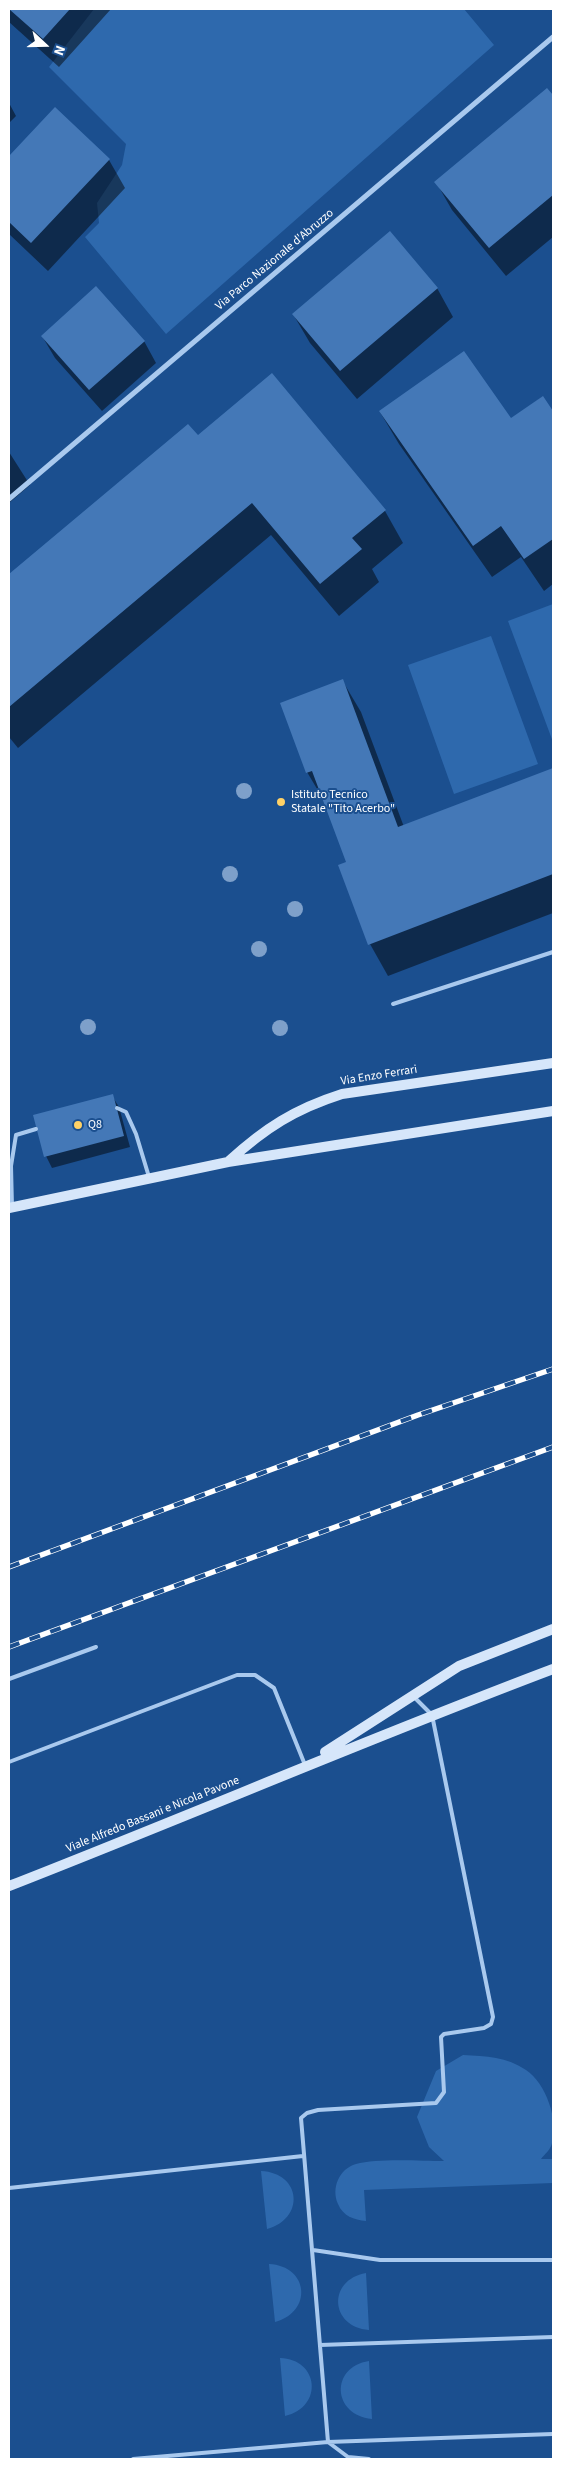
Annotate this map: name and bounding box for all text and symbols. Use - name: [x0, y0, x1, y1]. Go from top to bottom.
- north arrow: [20, 20, 70, 70]
- text: N: [48, 42, 70, 58]
- street label: Via Parco Nazionale d'Abruzzo: [213, 206, 337, 314]
- place label: Istituto Tecnico Statale "Tito Acerbo": [291, 788, 395, 816]
- marker: Istituto Tecnico Statale "Tito Acerbo": [275, 796, 287, 808]
- street label: Via Enzo Ferrari: [340, 1063, 418, 1089]
- place label: Q8: [88, 1118, 102, 1132]
- marker: Q8: [72, 1119, 84, 1131]
- street label: Viale Alfredo Bassani e Nicola Pavone: [64, 1774, 242, 1856]

